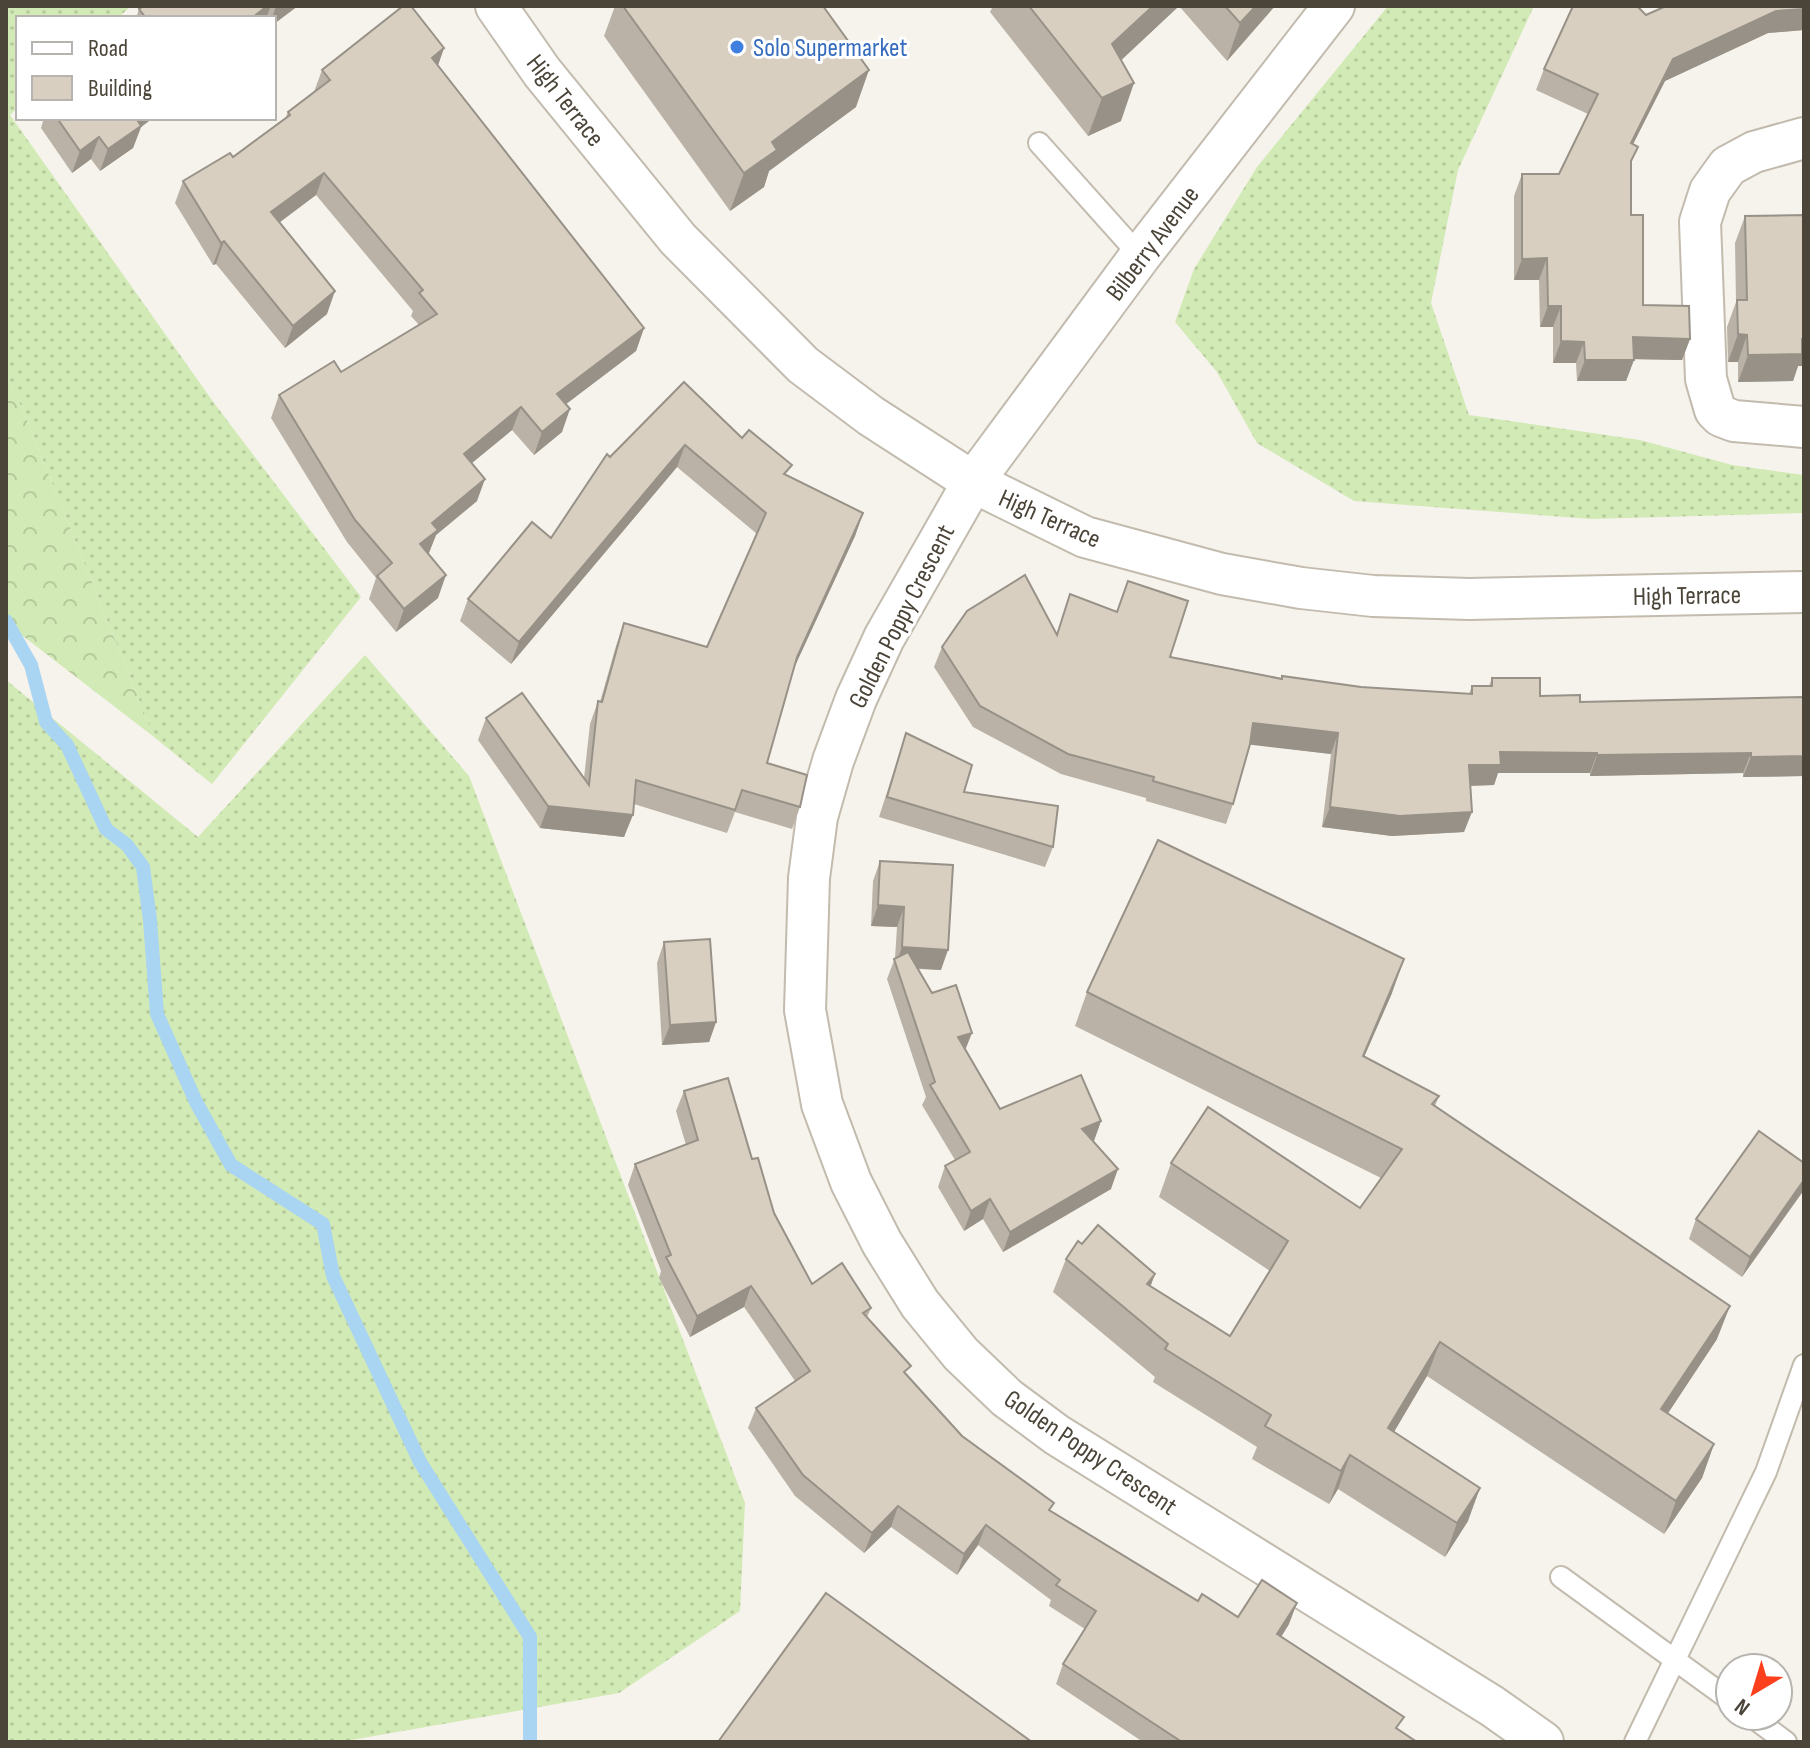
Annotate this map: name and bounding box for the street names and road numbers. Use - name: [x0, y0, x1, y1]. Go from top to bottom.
- street label: High Terrace: [519, 49, 610, 153]
- street label: Bilberry Avenue: [1100, 181, 1206, 307]
- street label: High Terrace: [994, 483, 1105, 556]
- street label: Golden Poppy Crescent: [843, 520, 962, 714]
- street label: High Terrace: [1633, 580, 1741, 613]
- street label: Golden Poppy Crescent: [998, 1384, 1183, 1523]

